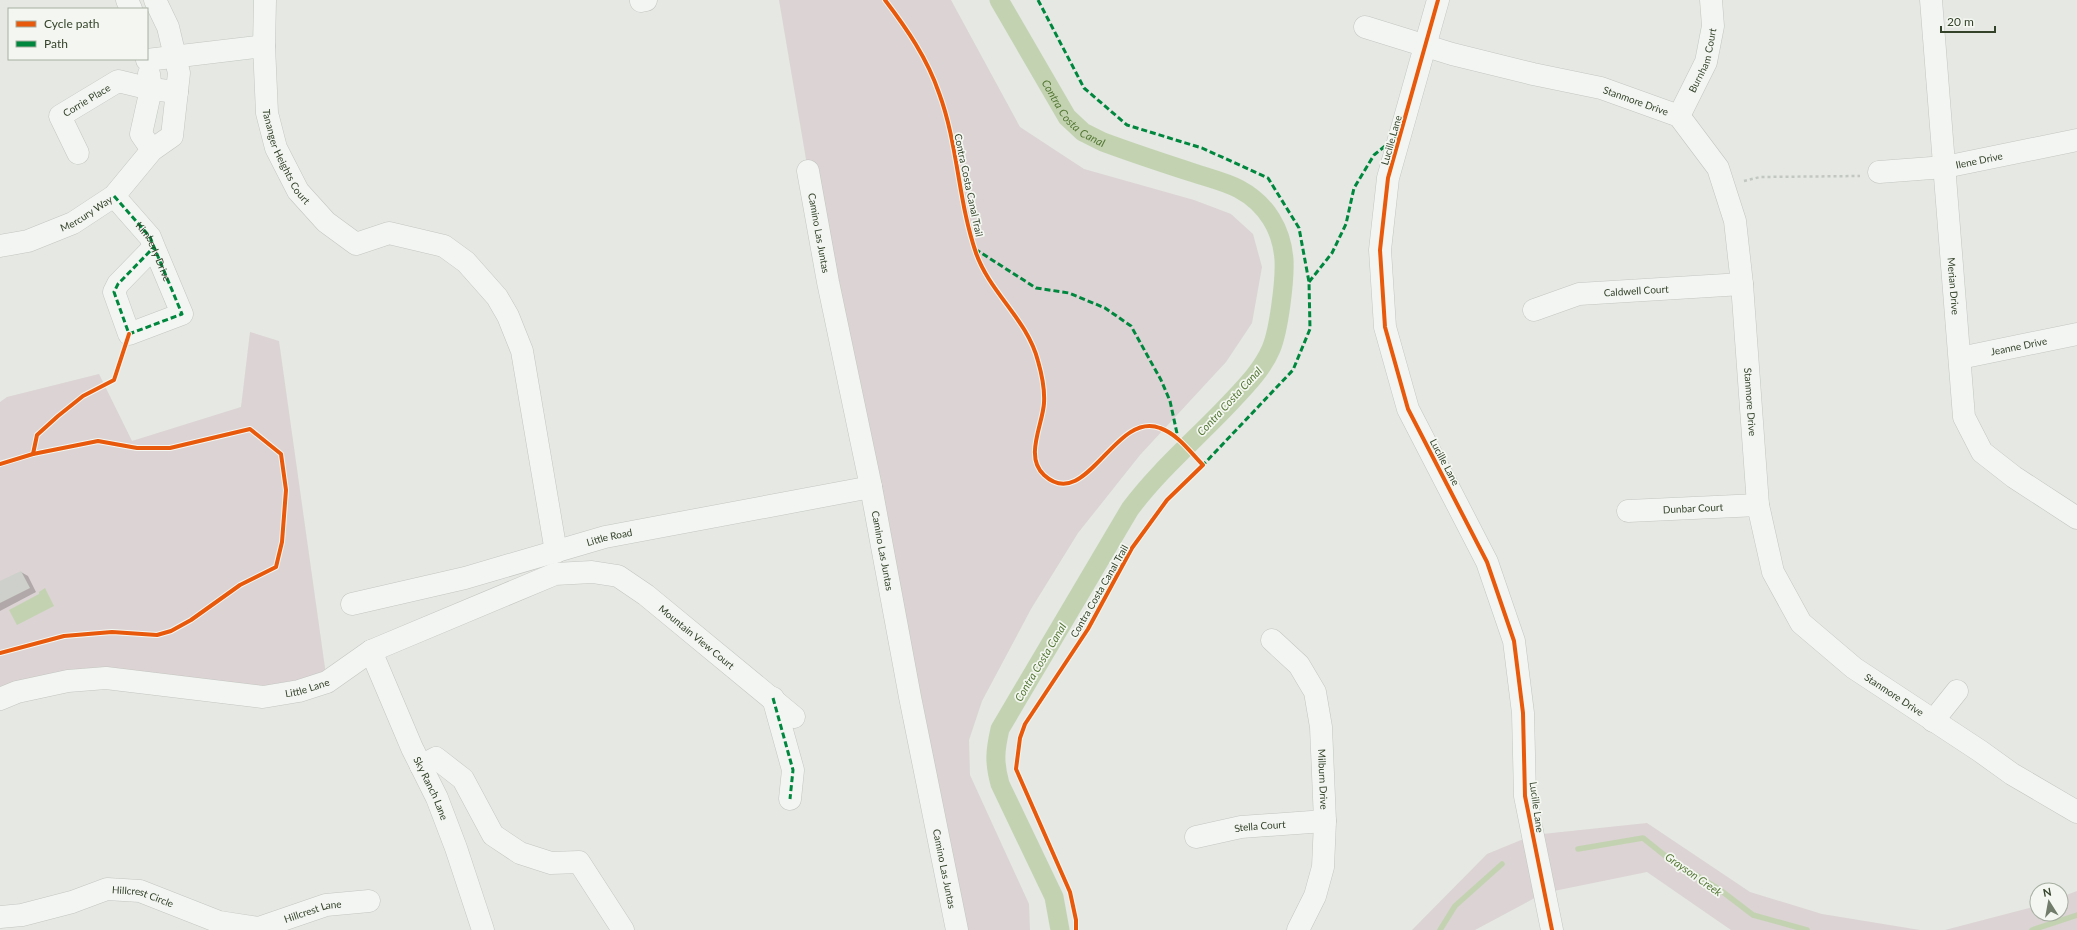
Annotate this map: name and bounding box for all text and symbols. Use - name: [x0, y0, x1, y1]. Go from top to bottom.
- legend: [8, 8, 148, 60]
- scale bar: [1941, 8, 1995, 34]
- text: 20 m: [1947, 14, 1974, 29]
- text: Cycle path: [44, 16, 99, 31]
- street label: Burnham Court: [1686, 27, 1719, 94]
- text: Path: [44, 36, 68, 51]
- water label: Contra Costa Canal: [1040, 77, 1107, 149]
- street label: Corrie Place: [61, 81, 112, 119]
- street label: Stanmore Drive: [1602, 83, 1670, 118]
- street label: Tananger Heights Court: [261, 109, 313, 207]
- street label: Lucille Lane: [1378, 114, 1404, 166]
- street label: Contra Costa Canal Trail: [952, 132, 986, 238]
- street label: Ilene Drive: [1955, 149, 2004, 171]
- street label: Mercury Way: [58, 192, 115, 234]
- street label: Camino Las Juntas: [806, 192, 832, 274]
- street label: Kimberly Drive: [133, 219, 174, 283]
- street label: Merian Drive: [1945, 257, 1962, 315]
- street label: Caldwell Court: [1603, 282, 1669, 298]
- street label: Jeanne Drive: [1990, 334, 2048, 358]
- water label: Contra Costa Canal: [1194, 364, 1264, 438]
- street label: Stanmore Drive: [1742, 367, 1759, 436]
- street label: Lucille Lane: [1428, 437, 1462, 487]
- street label: Dunbar Court: [1662, 501, 1724, 515]
- street label: Camino Las Juntas: [870, 510, 896, 592]
- street label: Little Road: [585, 526, 633, 548]
- street label: Contra Costa Canal Trail: [1068, 543, 1130, 639]
- street label: Mountain View Court: [657, 602, 737, 672]
- water label: Contra Costa Canal: [1012, 620, 1069, 703]
- street label: Stanmore Drive: [1862, 671, 1926, 718]
- street label: Little Lane: [284, 676, 331, 699]
- street label: Milburn Drive: [1316, 749, 1331, 810]
- street label: Sky Ranch Lane: [411, 755, 451, 822]
- street label: Lucille Lane: [1527, 781, 1547, 833]
- street label: Stella Court: [1233, 818, 1286, 834]
- street label: Camino Las Juntas: [931, 828, 959, 910]
- water label: Grayson Creek: [1663, 850, 1726, 899]
- north arrow: [2029, 882, 2069, 922]
- street label: Hillcrest Circle: [112, 883, 175, 910]
- text: N: [2042, 885, 2052, 899]
- street label: Hillcrest Lane: [282, 898, 342, 925]

